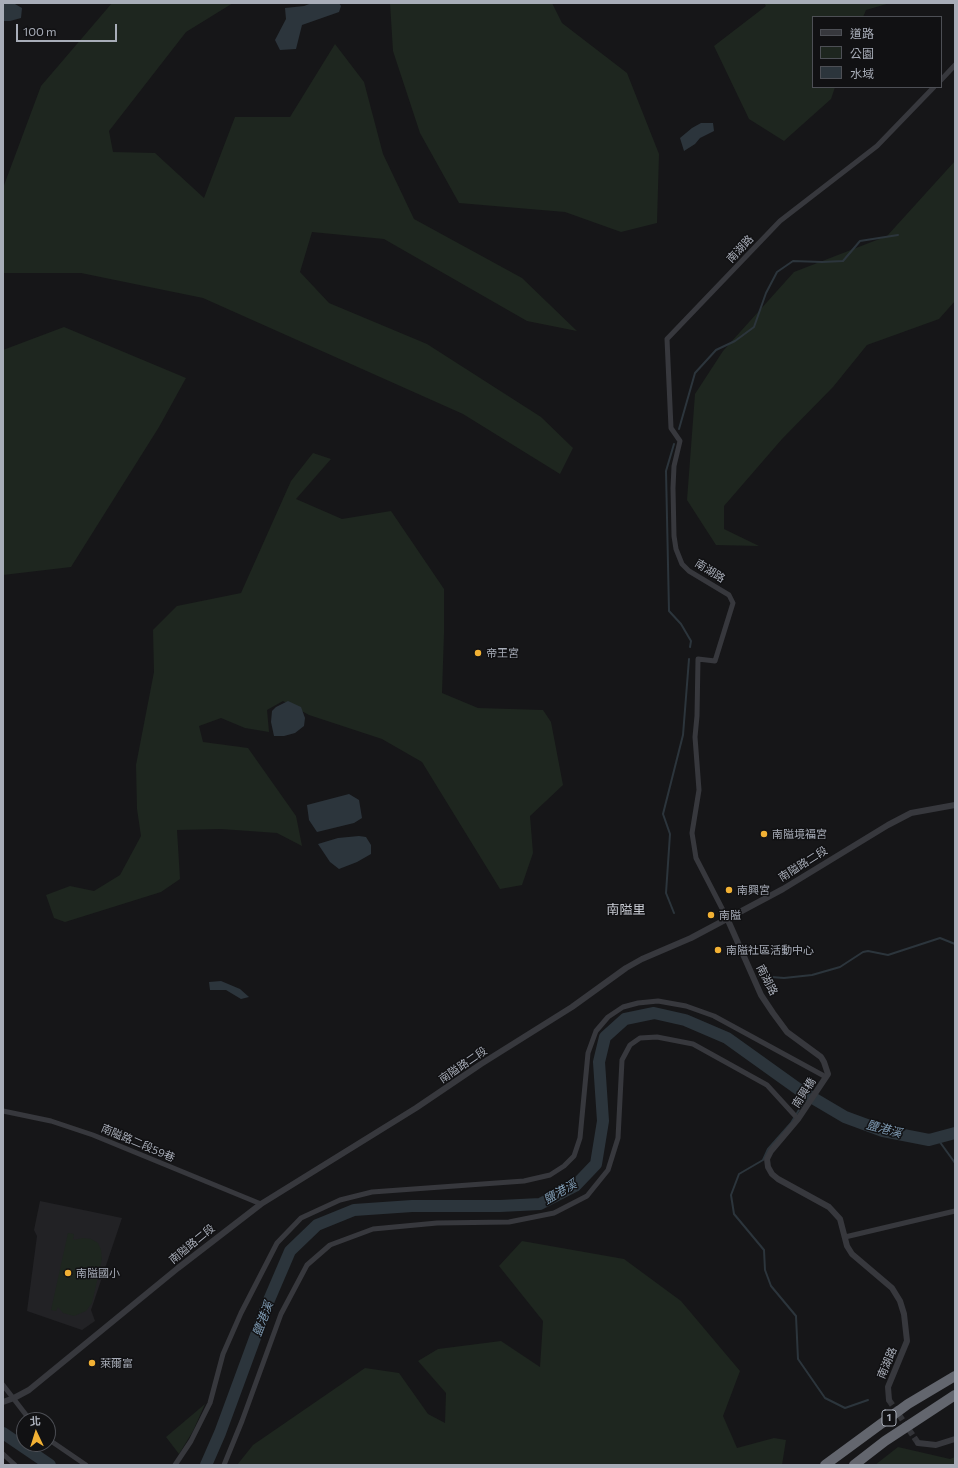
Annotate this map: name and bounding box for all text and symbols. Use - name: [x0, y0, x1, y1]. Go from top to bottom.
- scale bar: [18, 16, 119, 42]
- legend: [812, 16, 942, 88]
- text: 100 m: [23, 24, 57, 38]
- text: 道路: [850, 26, 874, 40]
- text: 公園: [850, 46, 874, 60]
- text: 水域: [850, 66, 874, 80]
- street label: 南湖路: [724, 232, 756, 266]
- street label: 南湖路: [693, 557, 727, 585]
- place label: 帝王宮: [486, 646, 519, 660]
- marker: 帝王宮: [473, 648, 483, 658]
- place label: 南隘境福宮: [772, 827, 827, 841]
- marker: 南隘境福宮: [759, 829, 769, 839]
- street label: 南隘路二段: [776, 844, 830, 884]
- place label: 南興宮: [737, 883, 770, 897]
- marker: 南興宮: [724, 885, 734, 895]
- district label: 南隘里: [607, 902, 645, 918]
- place label: 南隘: [719, 908, 741, 922]
- marker: 南隘: [706, 910, 716, 920]
- place label: 南隘社區活動中心: [726, 943, 814, 957]
- marker: 南隘社區活動中心: [713, 945, 723, 955]
- street label: 南湖路: [754, 962, 780, 998]
- street label: 南隘路二段: [437, 1044, 489, 1086]
- street label: 南興橋: [789, 1076, 819, 1110]
- water label: 鹽港溪: [865, 1117, 903, 1141]
- street label: 南隘路二段59巷: [99, 1121, 177, 1165]
- water label: 鹽港溪: [541, 1177, 579, 1207]
- street label: 南隘路二段: [166, 1222, 218, 1266]
- place label: 南隘國小: [76, 1266, 120, 1280]
- marker: 南隘國小: [63, 1268, 73, 1278]
- water label: 鹽港溪: [250, 1300, 276, 1338]
- street label: 南湖路: [874, 1345, 900, 1381]
- place label: 萊爾富: [100, 1356, 133, 1370]
- marker: 萊爾富: [87, 1358, 97, 1368]
- road number: 1: [882, 1410, 896, 1426]
- north arrow: [16, 1412, 56, 1452]
- text: 北: [29, 1414, 41, 1427]

